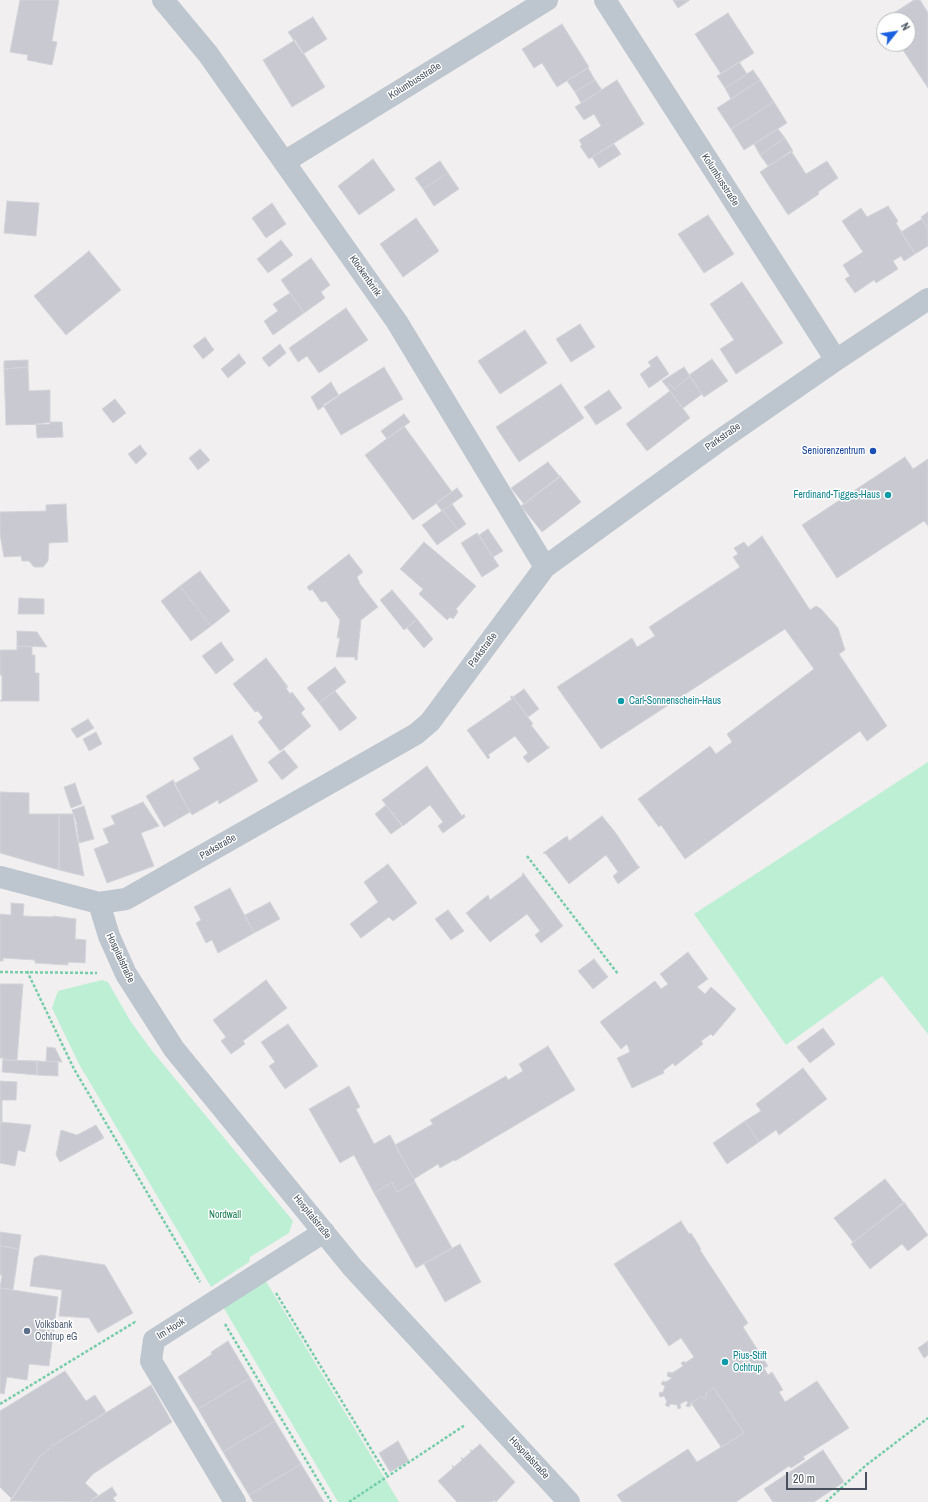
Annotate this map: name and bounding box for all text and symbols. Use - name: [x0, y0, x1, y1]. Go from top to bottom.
- north arrow: [876, 12, 916, 52]
- text: N: [898, 20, 913, 33]
- street label: Kolumbusstraße: [387, 60, 443, 102]
- street label: Kolumbusstraße: [699, 152, 741, 208]
- street label: Klockenbrink: [346, 253, 384, 299]
- street label: Parkstraße: [703, 421, 743, 453]
- place label: Seniorenzentrum: [802, 445, 865, 457]
- marker: Seniorenzentrum: [868, 446, 878, 456]
- place label: Ferdinand-Tigges-Haus: [794, 489, 880, 501]
- marker: Ferdinand-Tigges-Haus: [883, 490, 893, 500]
- street label: Parkstraße: [466, 630, 500, 670]
- place label: Carl-Sonnenschein-Haus: [629, 695, 721, 707]
- marker: Carl-Sonnenschein-Haus: [616, 696, 626, 706]
- street label: Parkstraße: [198, 832, 238, 862]
- street label: Hospitalstraße: [103, 931, 137, 985]
- street label: Hospitalstraße: [291, 1193, 333, 1241]
- park label: Nordwall: [209, 1209, 241, 1221]
- street label: Im Hook: [155, 1316, 187, 1342]
- place label: Volksbank Ochtrup eG: [35, 1319, 77, 1342]
- marker: Volksbank Ochtrup eG: [22, 1326, 32, 1336]
- place label: Pius-Stift Ochtrup: [733, 1350, 767, 1374]
- marker: Pius-Stift Ochtrup: [720, 1357, 730, 1367]
- street label: Hospitalstraße: [506, 1434, 552, 1482]
- scale bar: [788, 1464, 869, 1490]
- text: 20 m: [793, 1471, 815, 1487]

